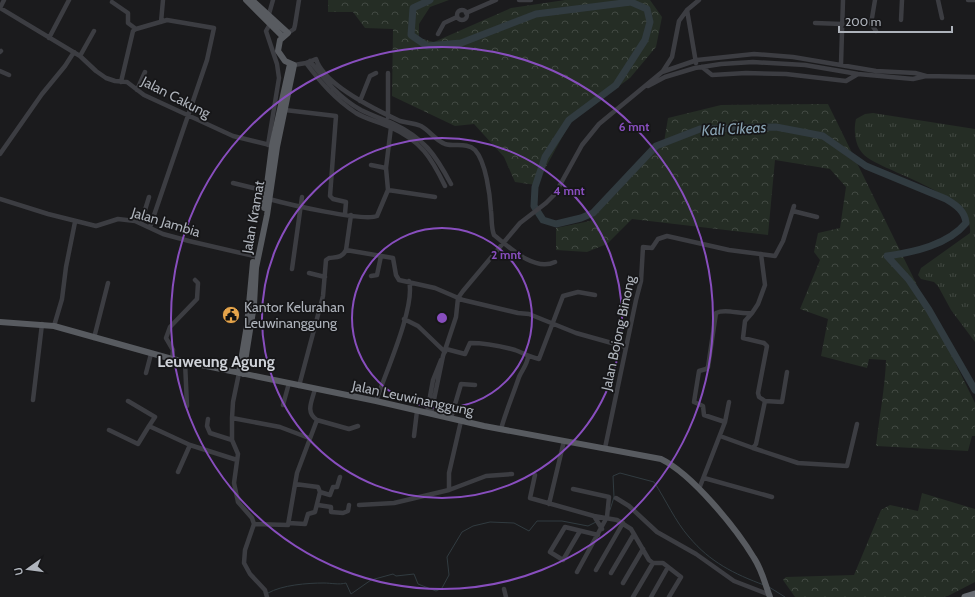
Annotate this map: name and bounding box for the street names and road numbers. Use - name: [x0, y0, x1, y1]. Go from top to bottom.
- street label: Jalan Cakung: [138, 72, 214, 122]
- street label: Jalan Kramat: [238, 179, 268, 256]
- street label: Jalan Jambia: [128, 203, 203, 241]
- street label: Jalan Bojong Binong: [597, 273, 639, 393]
- street label: Jalan Leuwinanggung: [349, 376, 477, 420]

